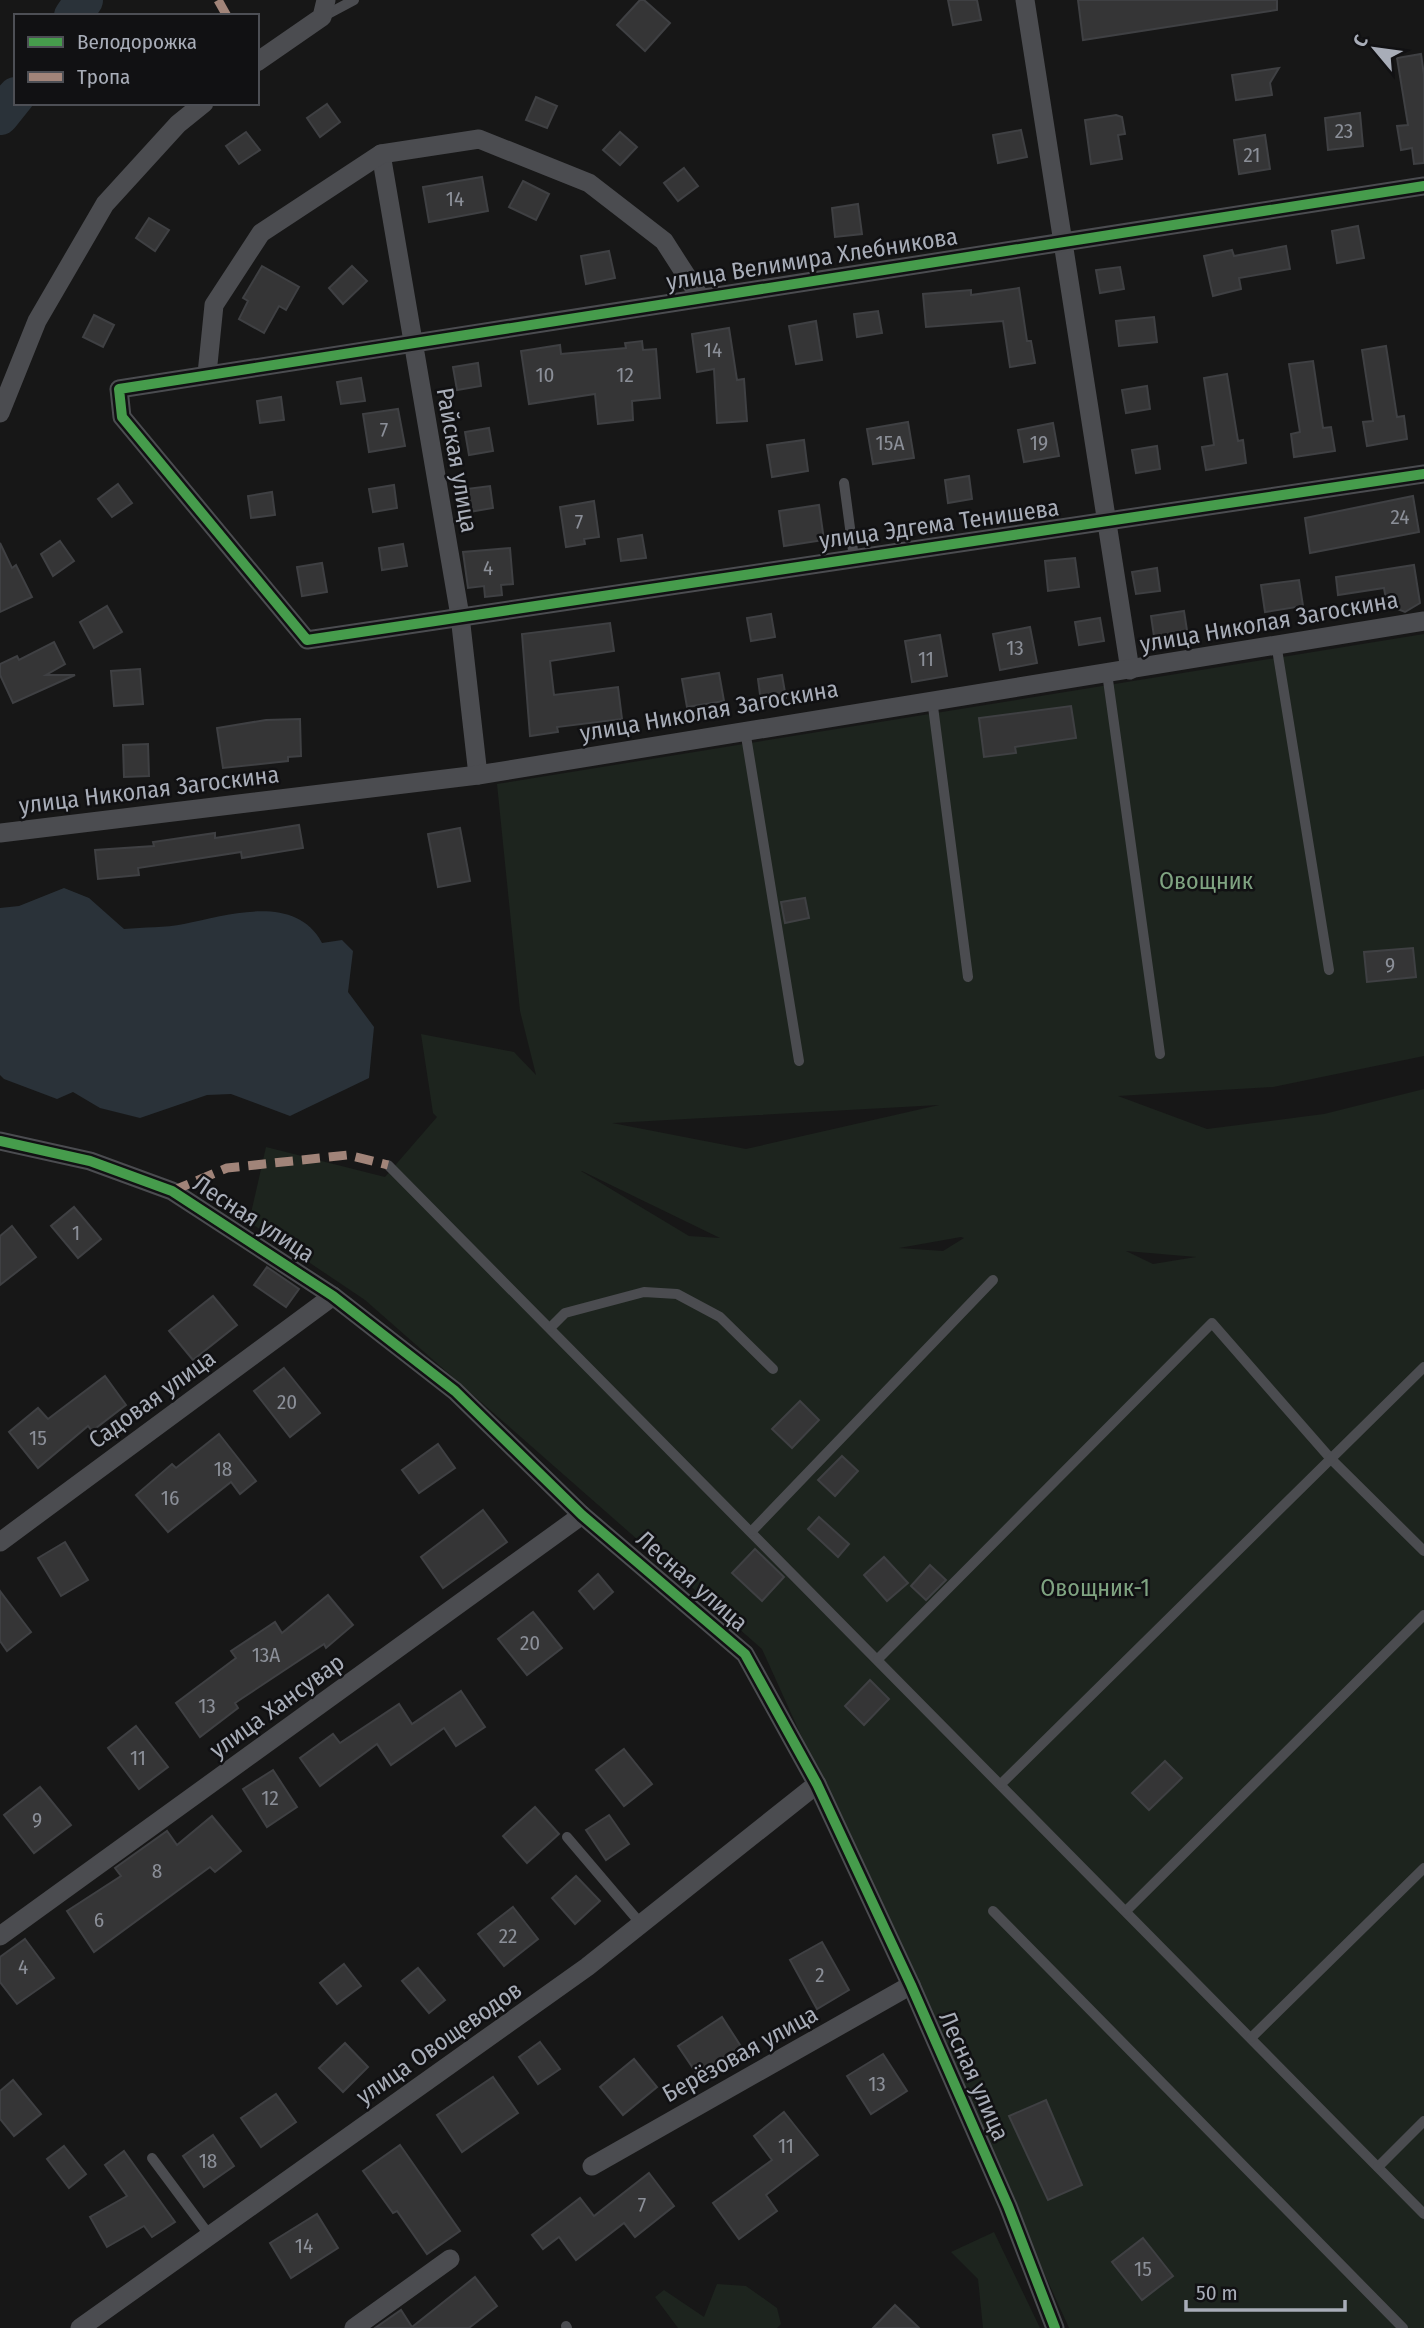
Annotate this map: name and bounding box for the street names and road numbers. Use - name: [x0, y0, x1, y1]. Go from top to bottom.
- street label: улица Велимира Хлебникова: [664, 222, 960, 296]
- street label: Райская улица: [430, 385, 484, 535]
- street label: улица Эдгема Тенишева: [817, 493, 1061, 555]
- street label: улица Николая Загоскина: [1138, 585, 1400, 659]
- street label: улица Николая Загоскина: [578, 674, 840, 748]
- street label: улица Николая Загоскина: [17, 760, 281, 820]
- street label: Лесная улица: [188, 1170, 320, 1268]
- street label: Садовая улица: [83, 1344, 221, 1454]
- street label: Лесная улица: [631, 1525, 753, 1637]
- street label: улица Хансувар: [204, 1648, 350, 1764]
- street label: улица Овощеводов: [351, 1975, 527, 2111]
- street label: Берёзовая улица: [658, 2000, 822, 2108]
- street label: Лесная улица: [933, 2007, 1015, 2145]

